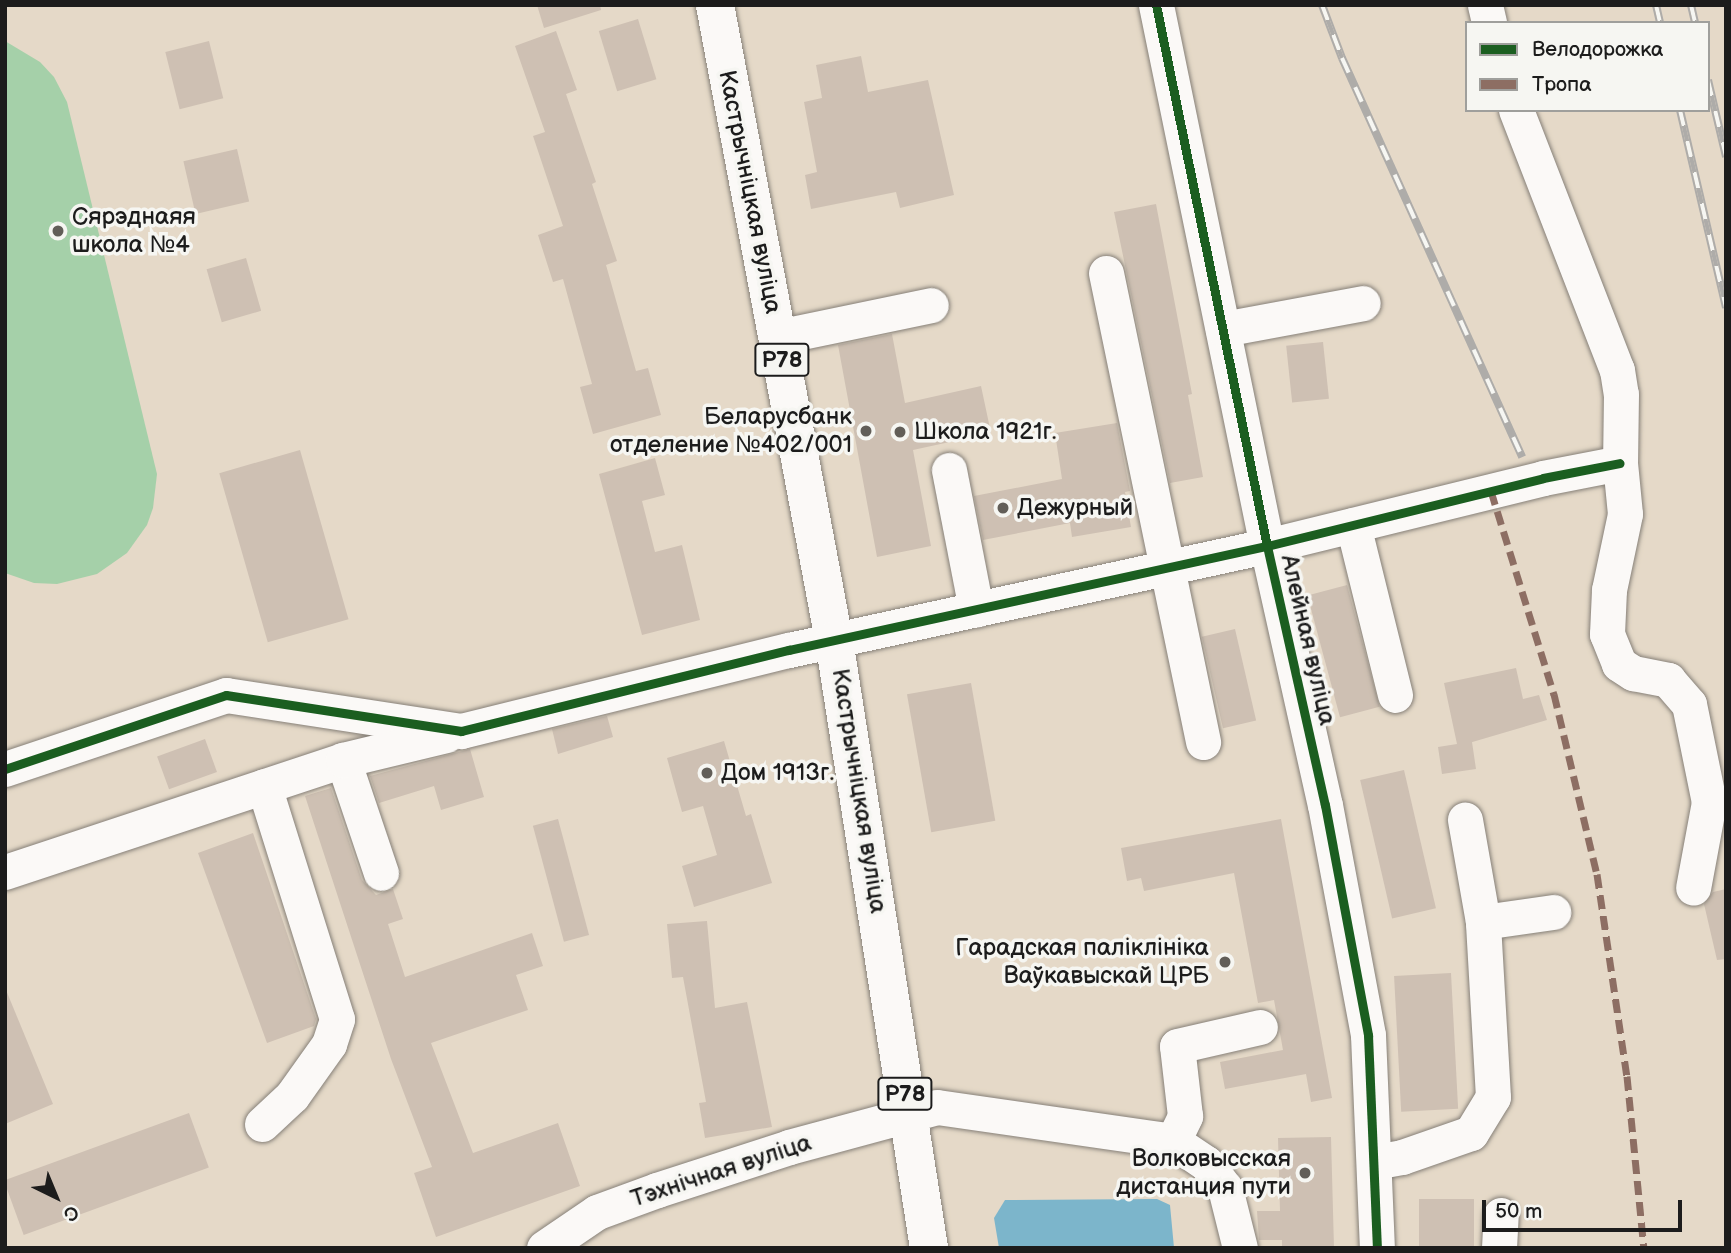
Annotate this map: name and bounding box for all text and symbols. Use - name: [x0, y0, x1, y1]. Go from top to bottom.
- legend: [1465, 21, 1710, 112]
- text: Велодорожка: [1532, 37, 1663, 62]
- street label: Кастрычніцкая вуліца: [712, 68, 788, 316]
- text: Тропа: [1532, 72, 1592, 97]
- place label: Сярэднаяя школа №4: [72, 203, 196, 259]
- marker: Сярэднаяя школа №4: [50, 223, 66, 239]
- road number: Р78: [754, 340, 810, 380]
- place label: Беларусбанк отделение №402/001: [610, 403, 852, 459]
- place label: Школа 1921г.: [914, 418, 1056, 446]
- marker: Беларусбанк отделение №402/001: [858, 423, 874, 439]
- marker: Школа 1921г.: [892, 424, 908, 440]
- place label: Дежурный: [1017, 494, 1133, 522]
- marker: Дежурный: [995, 500, 1011, 516]
- street label: Алейная вуліца: [1274, 552, 1342, 728]
- street label: Кастрычніцкая вуліца: [825, 667, 893, 915]
- place label: Дом 1913г.: [721, 759, 834, 787]
- marker: Дом 1913г.: [699, 765, 715, 781]
- place label: Гарадская паліклініка Ваўкавыскай ЦРБ: [955, 934, 1209, 990]
- marker: Гарадская паліклініка Ваўкавыскай ЦРБ: [1215, 952, 1235, 972]
- road number: Р78: [877, 1074, 933, 1114]
- street label: Тэхнічная вуліца: [627, 1128, 815, 1214]
- place label: Волковысская дистанция пути: [1116, 1145, 1291, 1201]
- north arrow: [21, 1162, 91, 1232]
- marker: Волковысская дистанция пути: [1297, 1165, 1313, 1181]
- scale bar: [1486, 1186, 1686, 1230]
- text: 50 m: [1495, 1199, 1542, 1224]
- text: С: [58, 1200, 83, 1226]

